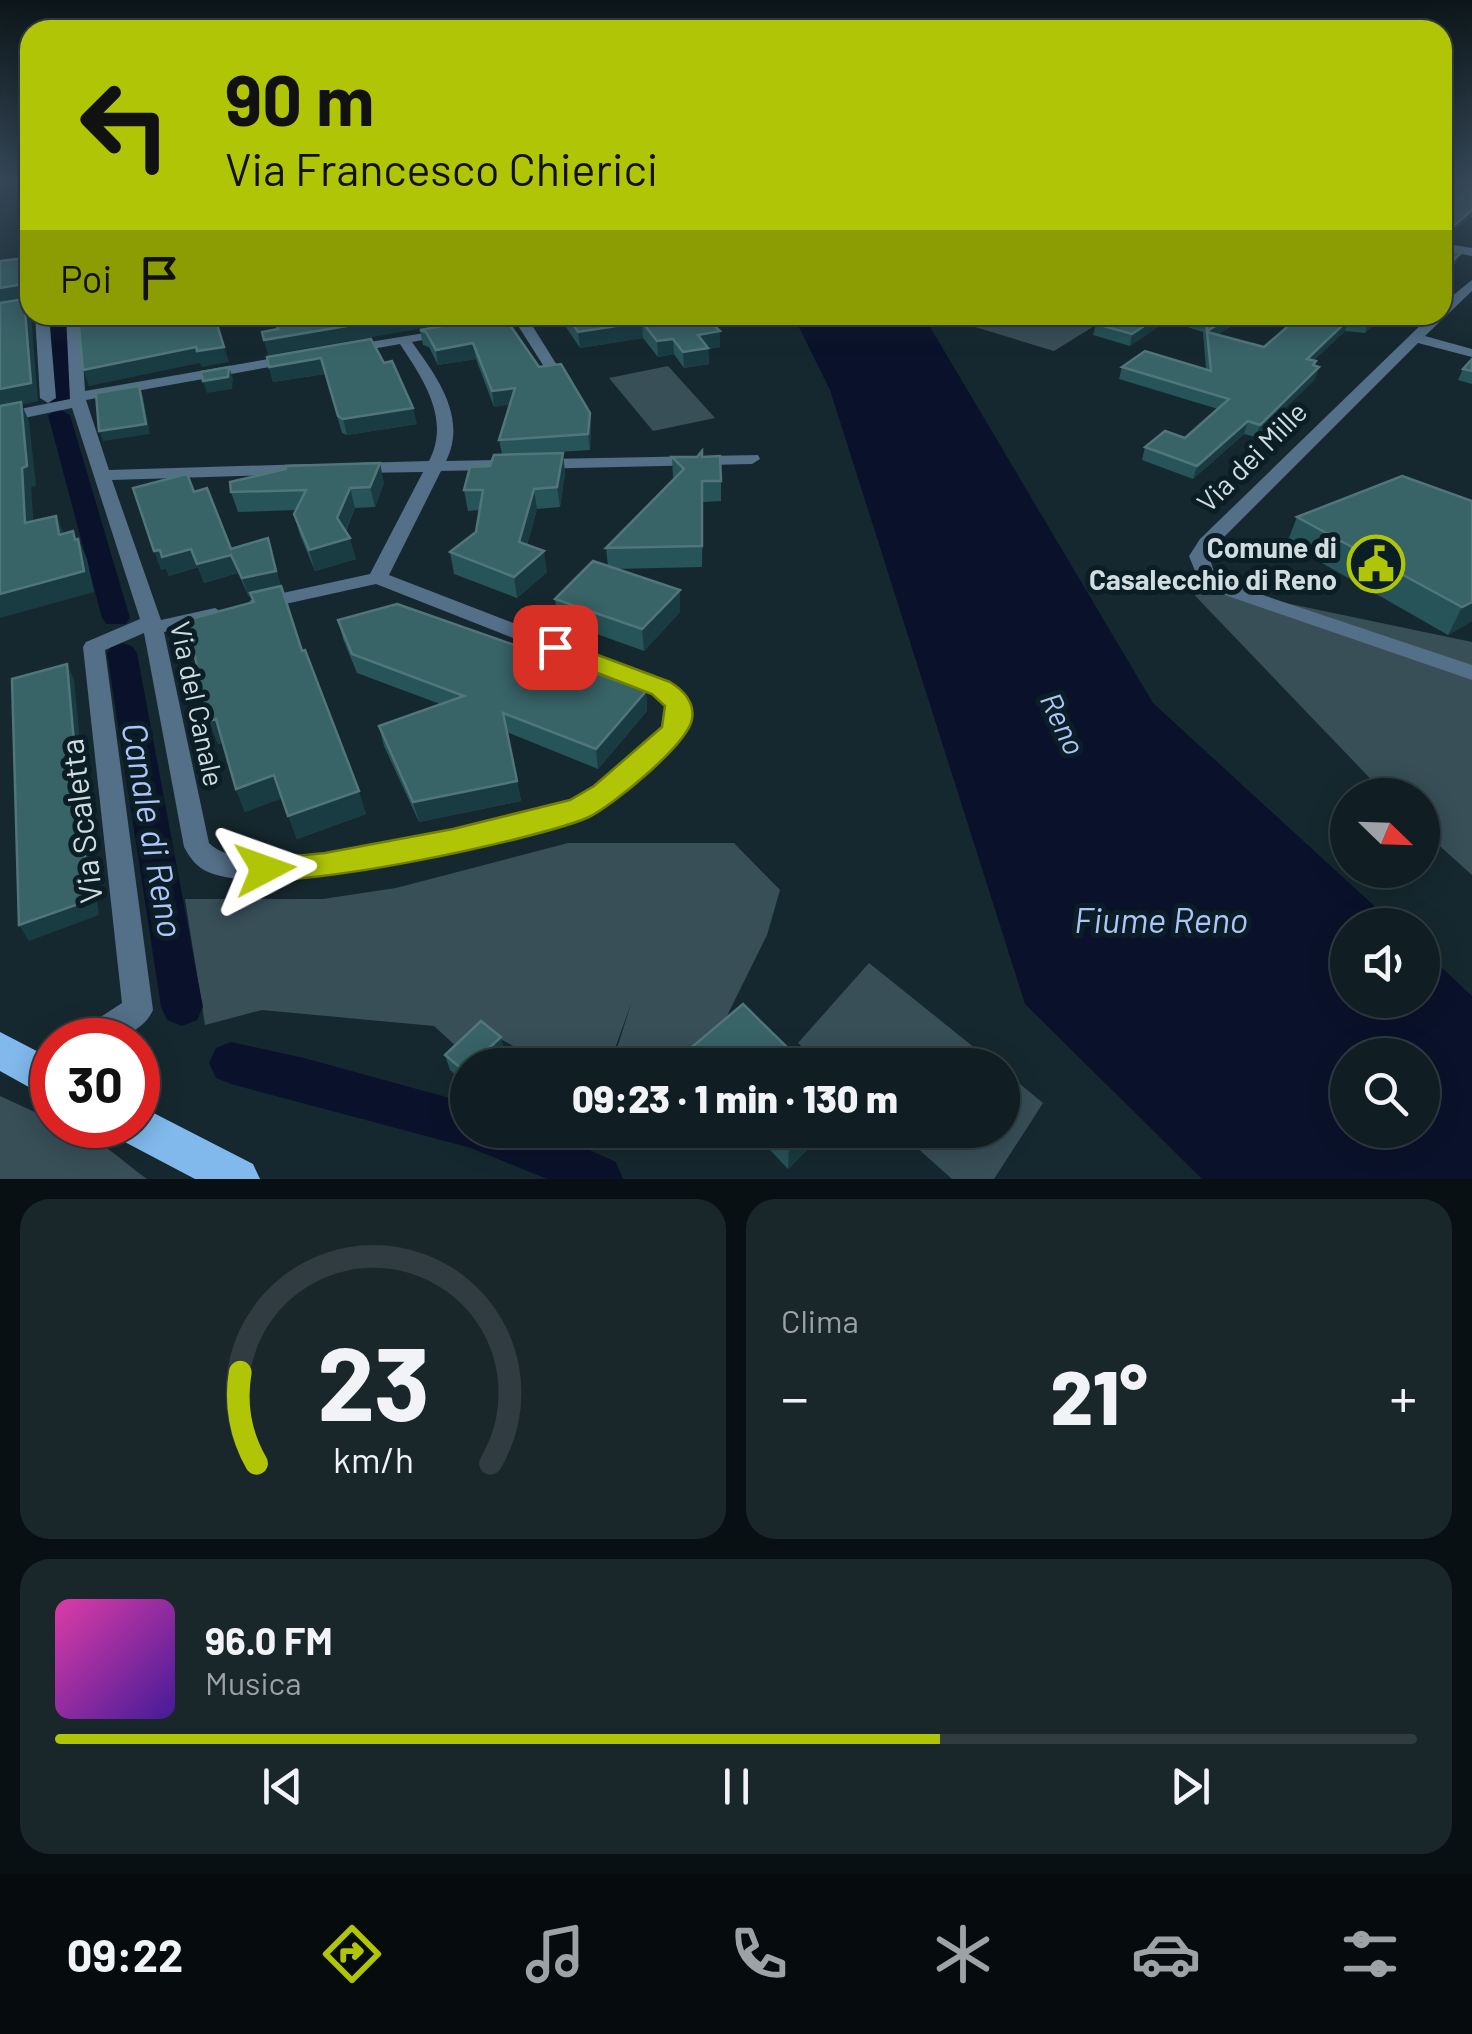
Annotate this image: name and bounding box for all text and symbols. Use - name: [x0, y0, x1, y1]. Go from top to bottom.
- text: 90 m: [225, 56, 375, 140]
- icon: left: [60, 60, 190, 190]
- text: Via Francesco Chierici: [225, 141, 658, 195]
- icon: arrive: [132, 250, 187, 305]
- text: Poi: [60, 255, 112, 301]
- street label: Via dei Mille: [1189, 394, 1313, 518]
- place label: Comune di Casalecchio di Reno: [1089, 530, 1337, 596]
- public building icon: Comune di Casalecchio di Reno: [1346, 534, 1406, 594]
- pin: [513, 605, 598, 690]
- street label: Via del Canale: [164, 618, 232, 789]
- icon: arrive: [528, 620, 583, 675]
- water label: Reno: [1034, 686, 1094, 760]
- water label: Canale di Reno: [114, 719, 194, 940]
- street label: Via Scaletta: [51, 737, 109, 906]
- north arrow: [1330, 778, 1440, 888]
- map controls: [1330, 778, 1440, 1148]
- position arrow: [213, 817, 317, 921]
- water label: Fiume Reno: [1074, 898, 1248, 940]
- button: sound: [1330, 908, 1440, 1018]
- speed limit sign: 30: [30, 1018, 160, 1148]
- button: search: [1330, 1038, 1440, 1148]
- text: 09:23 · 1 min · 130 m: [572, 1075, 898, 1121]
- text: Clima: [781, 1301, 859, 1339]
- text: 23: [317, 1317, 429, 1442]
- text: 21°: [1050, 1350, 1148, 1440]
- text: −: [781, 1363, 809, 1429]
- text: +: [1389, 1363, 1417, 1429]
- text: km/h: [333, 1437, 413, 1480]
- text: 96.0 FM: [205, 1617, 333, 1663]
- text: Musica: [205, 1663, 302, 1701]
- icon: previous: [255, 1759, 310, 1814]
- icon: pause: [709, 1759, 764, 1814]
- icon: next: [1163, 1759, 1218, 1814]
- icon: directions: [317, 1919, 387, 1989]
- icon: music: [520, 1919, 590, 1989]
- icon: phone: [724, 1919, 794, 1989]
- icon: climate: [928, 1919, 998, 1989]
- icon: car: [1131, 1919, 1201, 1989]
- icon: filters: [1335, 1919, 1405, 1989]
- text: 09:22: [67, 1927, 183, 1981]

